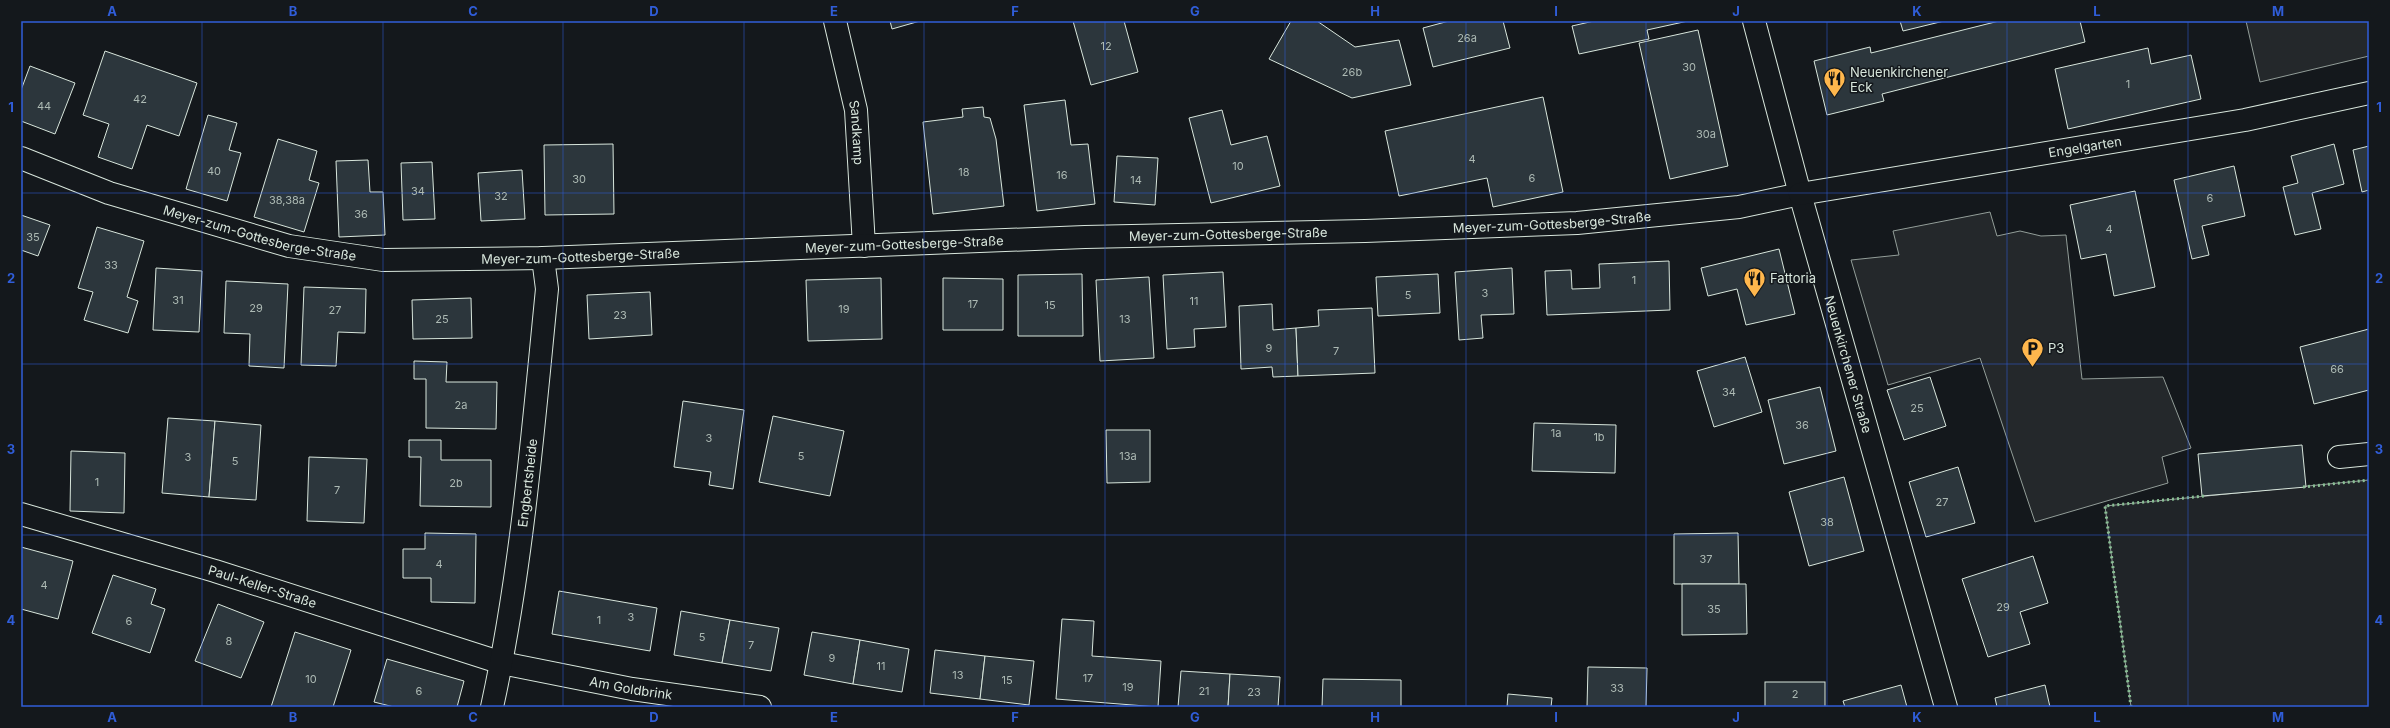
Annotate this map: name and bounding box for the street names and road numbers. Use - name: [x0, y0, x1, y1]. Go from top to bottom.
- street label: Sandkamp: [846, 98, 867, 166]
- street label: Engelgarten: [2047, 133, 2123, 161]
- street label: Meyer-zum-Gottesberge-Straße: [161, 201, 357, 264]
- street label: Meyer-zum-Gottesberge-Straße: [1452, 208, 1652, 236]
- street label: Meyer-zum-Gottesberge-Straße: [1129, 224, 1328, 244]
- street label: Meyer-zum-Gottesberge-Straße: [805, 232, 1004, 256]
- street label: Meyer-zum-Gottesberge-Straße: [481, 245, 680, 267]
- street label: Neuenkirchener Straße: [1821, 294, 1876, 435]
- street label: Engbertsheide: [514, 438, 540, 528]
- street label: Paul-Keller-Straße: [206, 561, 319, 611]
- street label: Am Goldbrink: [588, 673, 673, 703]

